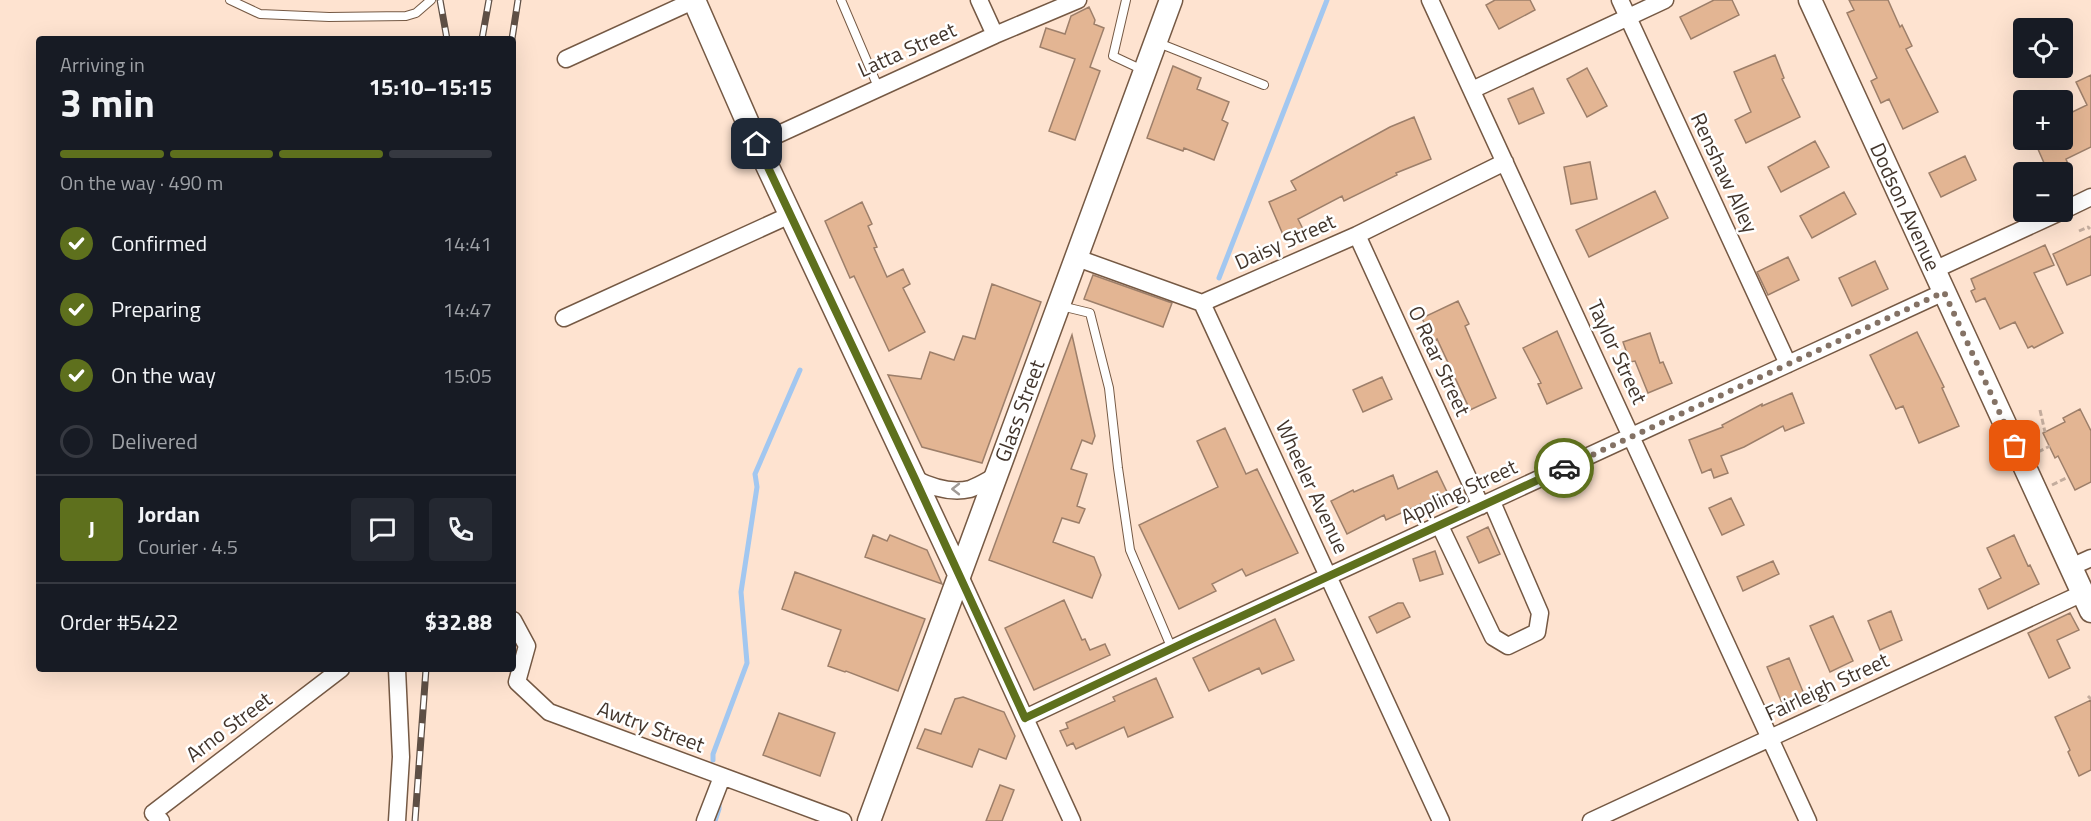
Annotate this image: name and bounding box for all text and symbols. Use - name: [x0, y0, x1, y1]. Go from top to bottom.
- street label: Latta Street: [852, 13, 961, 85]
- map controls: [2013, 18, 2073, 222]
- button: locate: [2013, 18, 2073, 78]
- text: Arriving in: [60, 49, 145, 80]
- text: 15:10–15:15: [369, 70, 492, 104]
- text: 3 min: [60, 73, 155, 132]
- button: +: [2013, 90, 2073, 150]
- street label: Renshaw Alley: [1683, 107, 1767, 238]
- pin: [731, 118, 782, 169]
- icon: home: [740, 127, 773, 160]
- street label: Dodson Avenue: [1862, 137, 1950, 276]
- button: −: [2013, 162, 2073, 222]
- text: On the way · 490 m: [60, 167, 223, 198]
- street label: Daisy Street: [1229, 204, 1341, 277]
- text: Confirmed: [111, 226, 207, 260]
- icon: check: [60, 227, 93, 260]
- text: 14:41: [443, 228, 492, 259]
- text: Preparing: [111, 292, 201, 326]
- icon: check: [60, 293, 93, 326]
- text: 14:47: [443, 294, 492, 325]
- street label: Taylor Street: [1580, 294, 1656, 410]
- street label: O Rear Street: [1400, 300, 1480, 422]
- street label: Glass Street: [986, 355, 1053, 466]
- text: On the way: [111, 358, 216, 392]
- icon: check: [60, 359, 93, 392]
- text: 15:05: [443, 360, 492, 391]
- street label: Wheeler Avenue: [1268, 415, 1358, 559]
- pin: [1989, 420, 2040, 471]
- text: Delivered: [111, 424, 198, 458]
- icon: bag: [1998, 429, 2031, 462]
- courier: [1534, 438, 1594, 498]
- street label: Appling Street: [1395, 450, 1523, 532]
- icon: car: [1548, 452, 1581, 485]
- one-way arrow: [951, 483, 960, 495]
- text: Jordan: [138, 497, 200, 531]
- button: chat: [351, 498, 414, 561]
- button: phone: [429, 498, 492, 561]
- text: J: [88, 512, 95, 546]
- text: Courier · 4.5: [138, 531, 238, 562]
- text: Order #5422: [60, 605, 179, 639]
- text: $32.88: [425, 605, 492, 639]
- street label: Fairleigh Street: [1759, 643, 1894, 729]
- street label: Arno Street: [178, 683, 279, 769]
- street label: Awtry Street: [593, 692, 710, 760]

